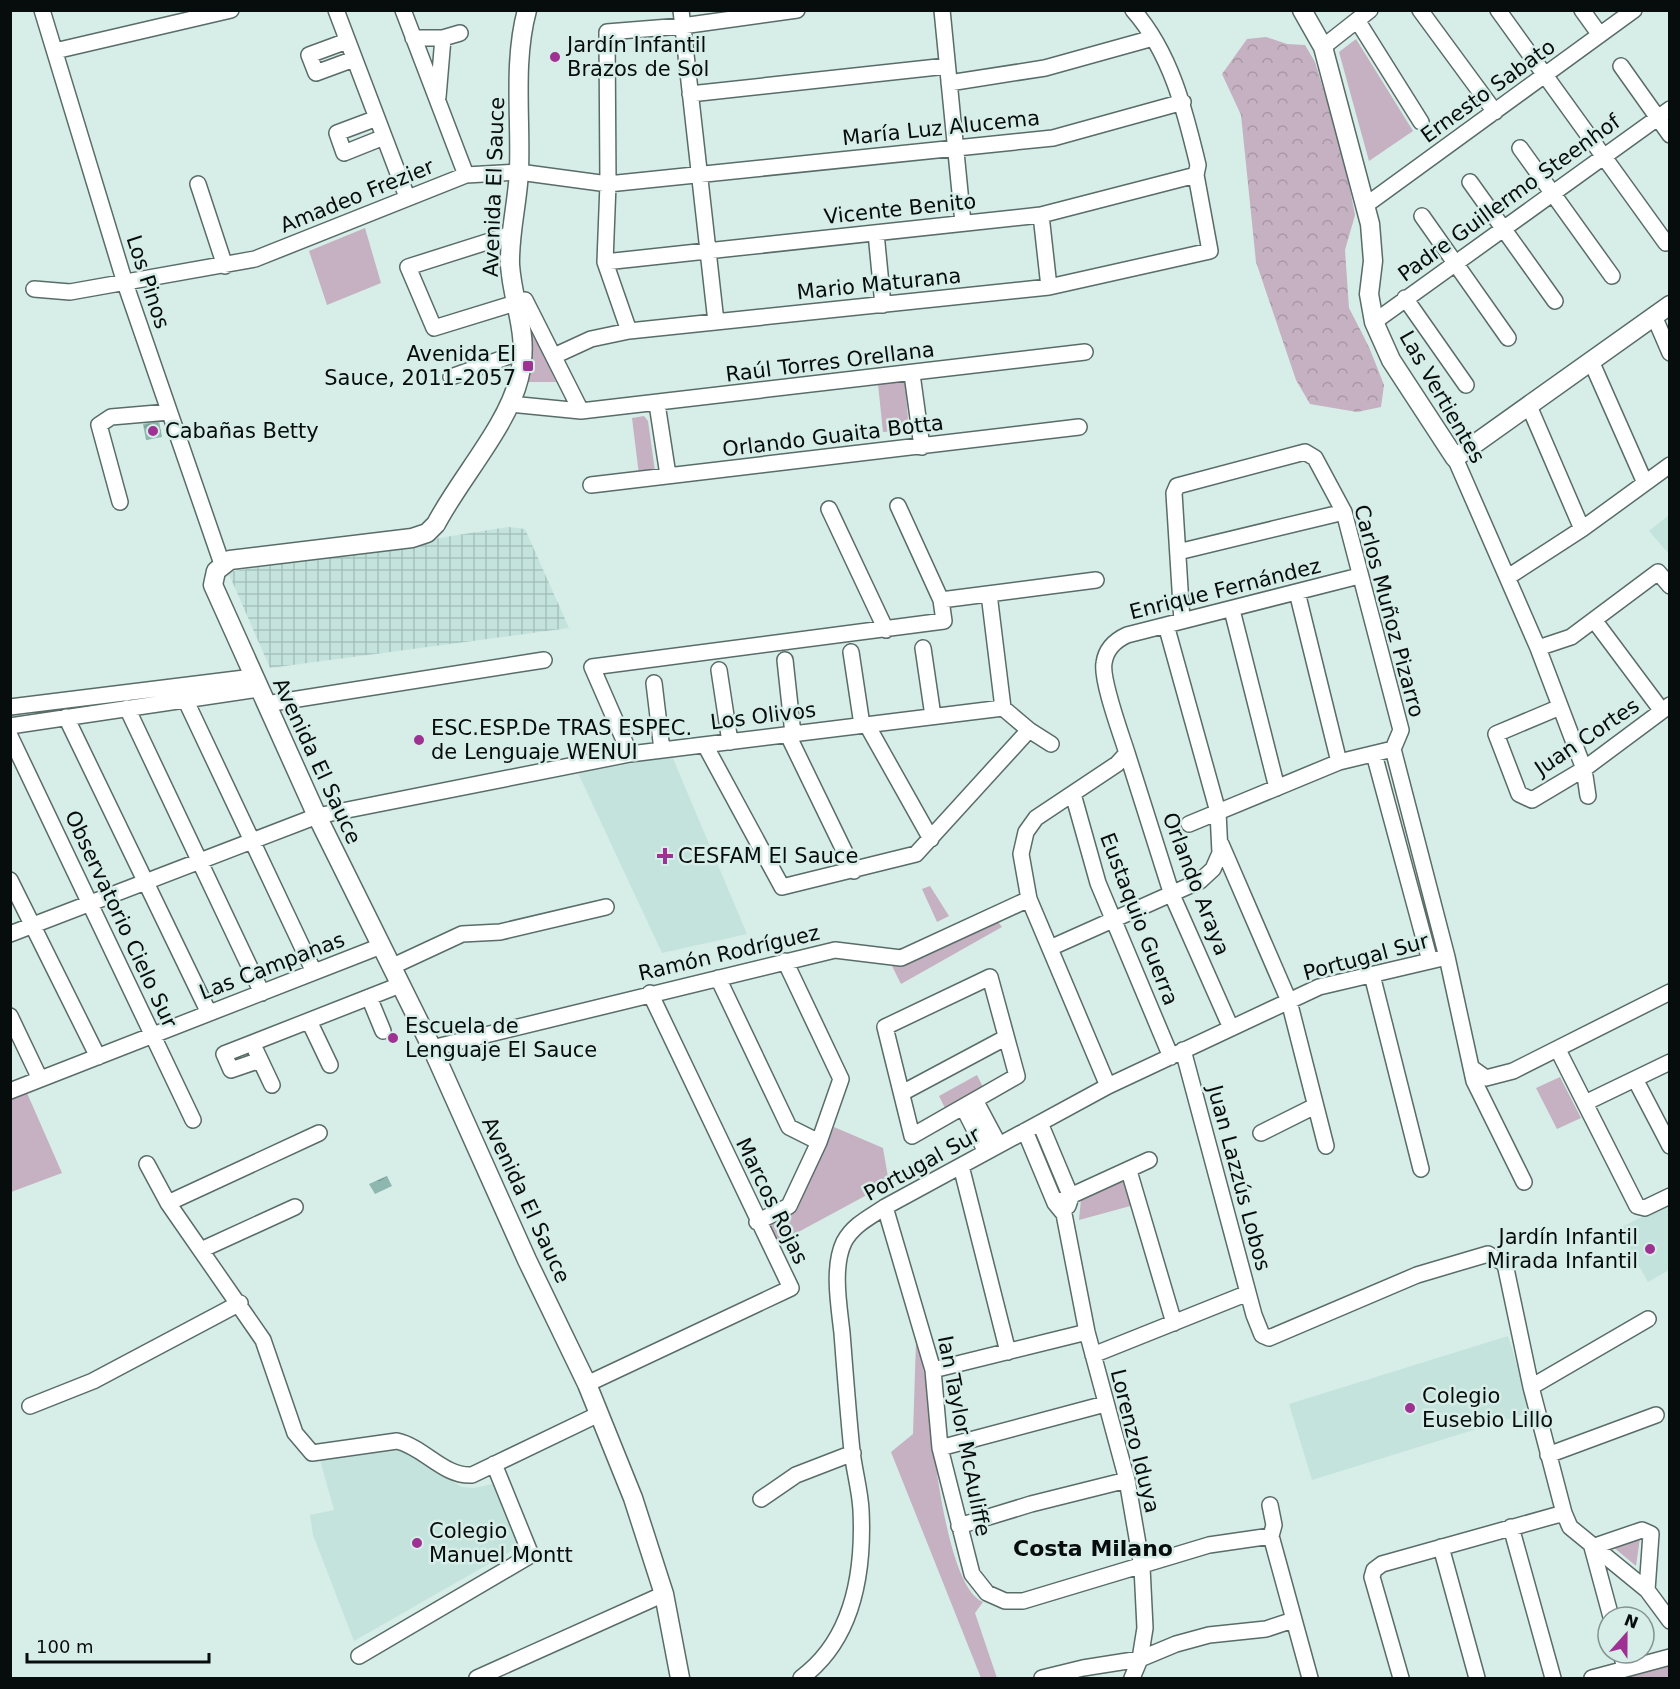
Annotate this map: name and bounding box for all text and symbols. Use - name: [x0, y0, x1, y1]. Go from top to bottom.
- place label: Jardín Infantil Brazos de Sol: [565, 33, 709, 81]
- street label: Ernesto Sabato: [1416, 34, 1560, 148]
- marker: Jardín Infantil Brazos de Sol: [548, 50, 562, 64]
- street label: Avenida El Sauce: [479, 97, 509, 277]
- street label: María Luz Alucema: [841, 106, 1041, 150]
- street label: Padre Guillermo Steenhof: [1393, 109, 1625, 287]
- street label: Amadeo Frezier: [277, 154, 438, 238]
- street label: Vicente Benito: [823, 189, 977, 229]
- street label: Los Pinos: [122, 232, 174, 332]
- street label: Mario Maturana: [796, 263, 962, 305]
- street label: Las Vertientes: [1394, 327, 1490, 467]
- street label: Raúl Torres Orellana: [724, 337, 936, 387]
- place label: Avenida El Sauce, 2011-2057: [324, 342, 516, 390]
- marker: Avenida El Sauce, 2011-2057: [521, 359, 535, 373]
- street label: Orlando Guaita Botta: [721, 411, 945, 461]
- place label: Cabañas Betty: [165, 419, 319, 443]
- marker: Cabañas Betty: [146, 424, 160, 438]
- street label: Carlos Muñoz Pizarro: [1349, 502, 1429, 720]
- street label: Enrique Fernández: [1127, 554, 1323, 624]
- street label: Avenida El Sauce: [268, 674, 366, 848]
- street label: Juan Cortes: [1529, 693, 1644, 782]
- street label: Los Olivos: [709, 698, 817, 734]
- place label: ESC.ESP.De TRAS ESPEC. de Lenguaje WENUI: [431, 716, 692, 764]
- marker: ESC.ESP.De TRAS ESPEC. de Lenguaje WENUI: [412, 733, 426, 747]
- street label: Observatorio Cielo Sur: [60, 807, 182, 1032]
- street label: Orlando Araya: [1158, 809, 1234, 959]
- street label: Eustaquio Guerra: [1095, 829, 1183, 1009]
- place label: CESFAM El Sauce: [678, 844, 858, 868]
- marker: CESFAM El Sauce: [656, 847, 674, 865]
- street label: Ramón Rodríguez: [636, 920, 822, 986]
- street label: Las Campanas: [196, 927, 348, 1005]
- street label: Portugal Sur: [1301, 929, 1432, 985]
- place label: Escuela de Lenguaje El Sauce: [405, 1014, 597, 1062]
- marker: Escuela de Lenguaje El Sauce: [386, 1031, 400, 1045]
- street label: Juan Lazzús Lobos: [1202, 1081, 1275, 1273]
- street label: Avenida El Sauce: [477, 1113, 575, 1287]
- street label: Portugal Sur: [860, 1122, 985, 1206]
- street label: Marcos Rojas: [731, 1134, 813, 1268]
- place label: Jardín Infantil Mirada Infantil: [1487, 1225, 1638, 1273]
- marker: Jardín Infantil Mirada Infantil: [1643, 1242, 1657, 1256]
- street label: Ian Taylor McAuliffe: [933, 1334, 995, 1538]
- street label: Lorenzo Iduya: [1106, 1367, 1164, 1515]
- place label: Colegio Eusebio Lillo: [1422, 1384, 1553, 1432]
- marker: Colegio Eusebio Lillo: [1403, 1401, 1417, 1415]
- place label: Colegio Manuel Montt: [429, 1519, 573, 1567]
- marker: Colegio Manuel Montt: [410, 1536, 424, 1550]
- district label: Costa Milano: [1013, 1536, 1173, 1561]
- north arrow: [1596, 1605, 1656, 1665]
- text: N: [1622, 1610, 1641, 1633]
- scale bar: [27, 1626, 208, 1664]
- text: 100 m: [36, 1636, 94, 1657]

